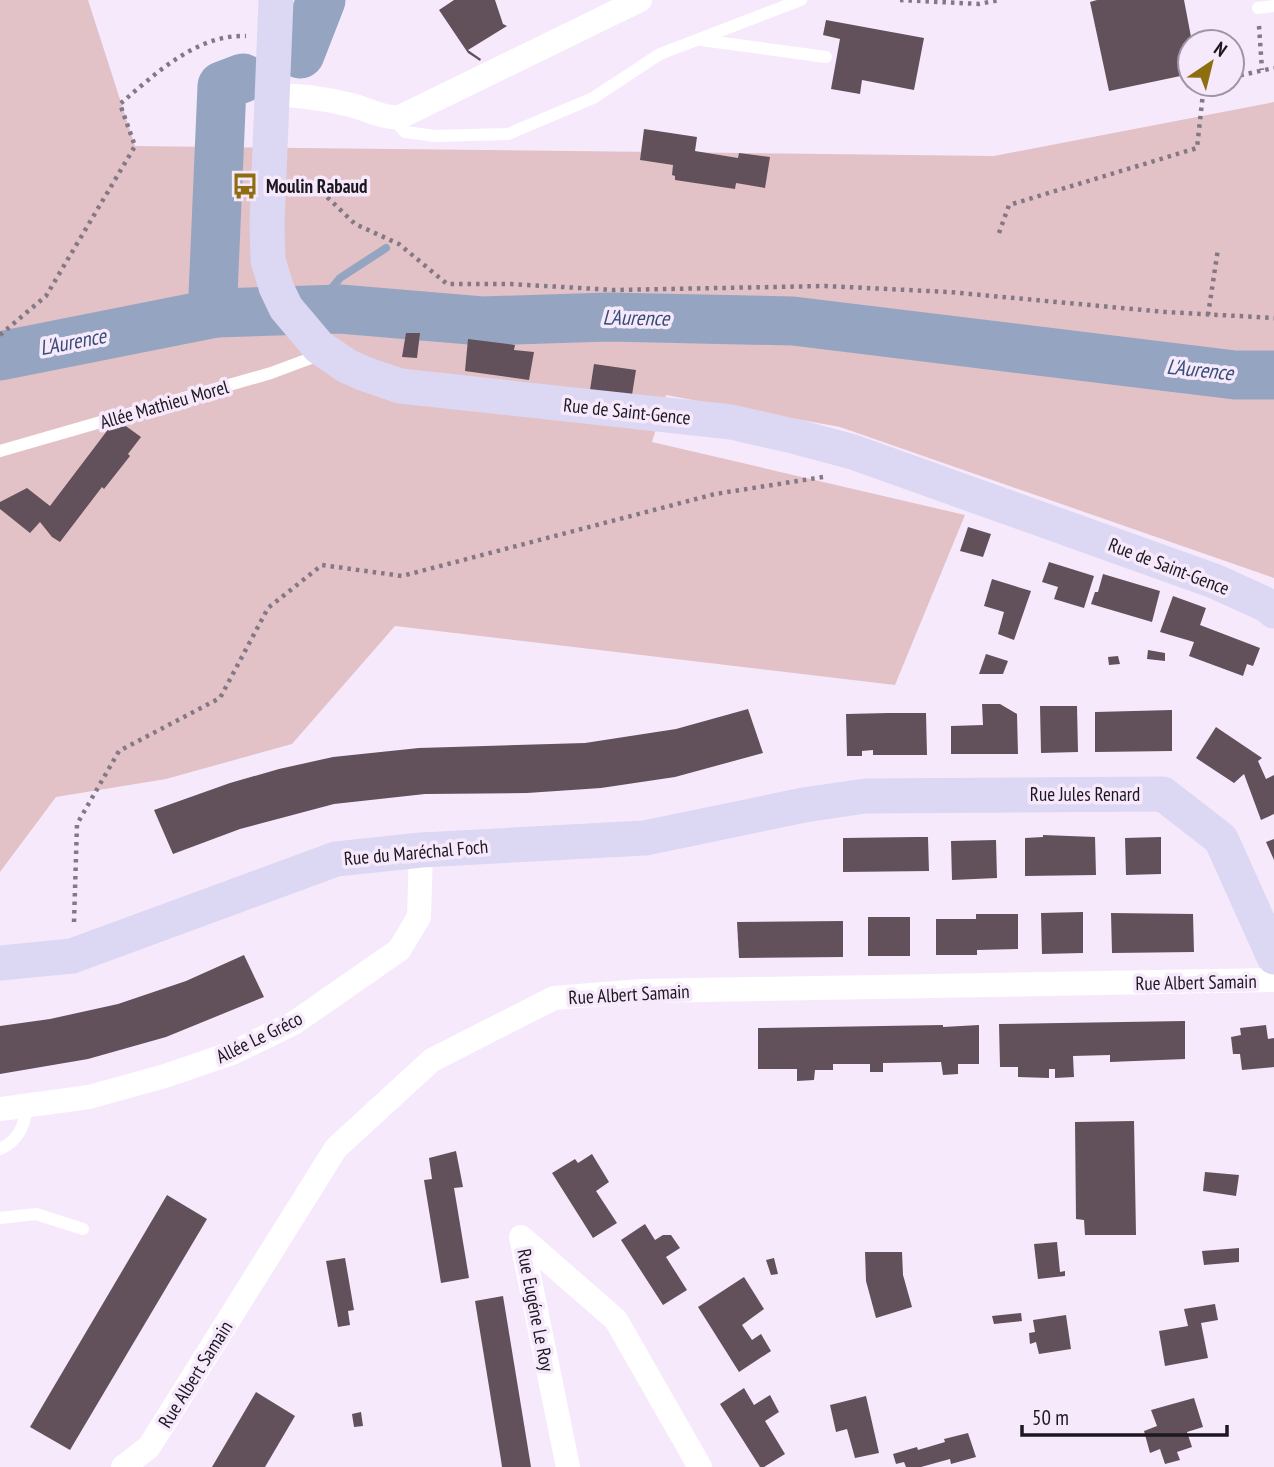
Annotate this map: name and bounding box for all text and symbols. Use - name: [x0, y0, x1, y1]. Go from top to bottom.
- north arrow: [1176, 28, 1246, 98]
- text: N: [1210, 36, 1232, 62]
- bus stop icon: Moulin Rabaud: [230, 171, 260, 201]
- place label: Moulin Rabaud: [266, 174, 367, 198]
- water label: L'Aurence: [602, 303, 671, 332]
- water label: L'Aurence: [38, 322, 110, 361]
- water label: L'Aurence: [1165, 353, 1236, 387]
- street label: Allée Mathieu Morel: [97, 374, 232, 434]
- street label: Rue de Saint-Gence: [562, 392, 692, 430]
- street label: Rue de Saint-Gence: [1105, 532, 1233, 600]
- street label: Rue Jules Renard: [1030, 782, 1140, 806]
- street label: Rue du Maréchal Foch: [343, 834, 489, 870]
- street label: Rue Albert Samain: [1135, 969, 1257, 995]
- street label: Rue Albert Samain: [568, 979, 690, 1009]
- street label: Allée Le Gréco: [212, 1006, 306, 1068]
- street label: Rue Eugéne Le Roy: [512, 1247, 560, 1374]
- street label: Rue Albert Samain: [153, 1316, 237, 1432]
- scale bar: [1022, 1394, 1227, 1438]
- text: 50 m: [1032, 1404, 1069, 1431]

